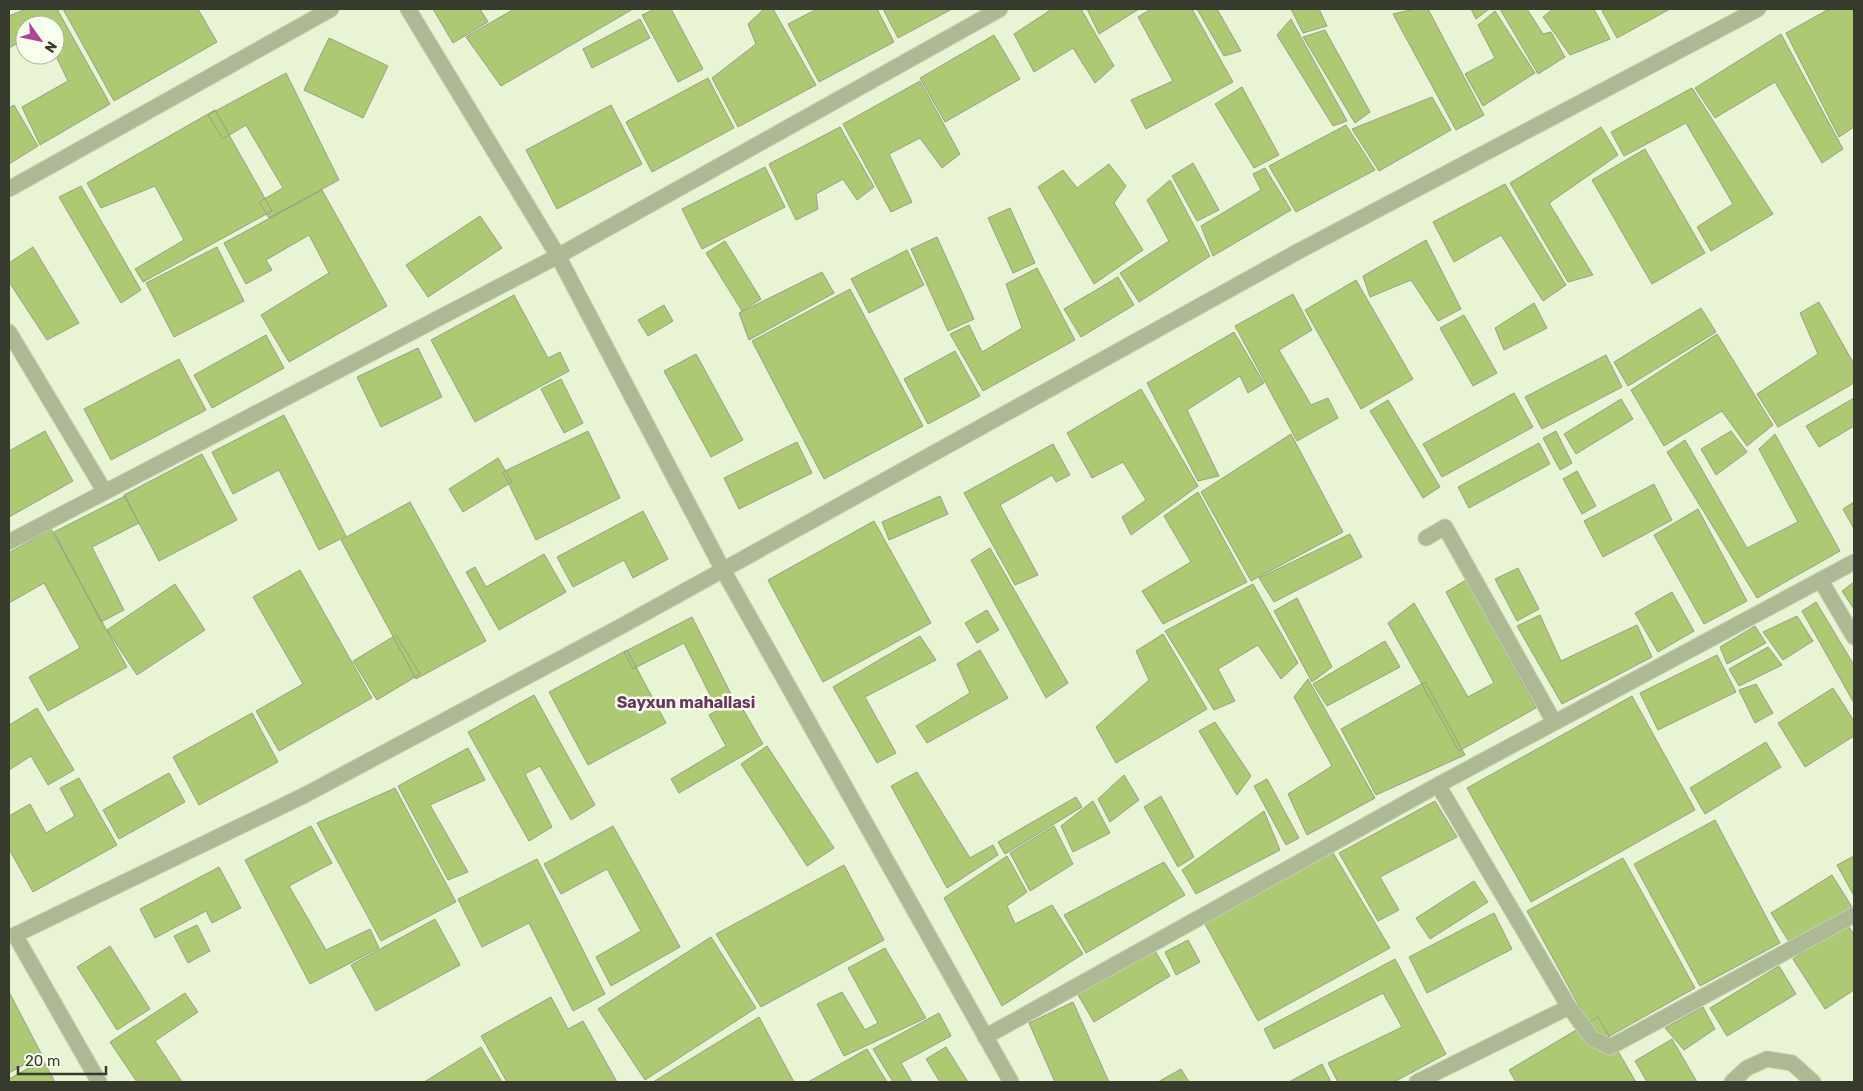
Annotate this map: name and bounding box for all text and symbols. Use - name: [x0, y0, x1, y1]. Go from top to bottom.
- north arrow: [15, 15, 65, 65]
- text: N: [41, 38, 60, 56]
- district label: Sayxun mahallasi: [617, 693, 755, 712]
- scale bar: [18, 1044, 105, 1076]
- text: 20 m: [25, 1052, 60, 1070]

